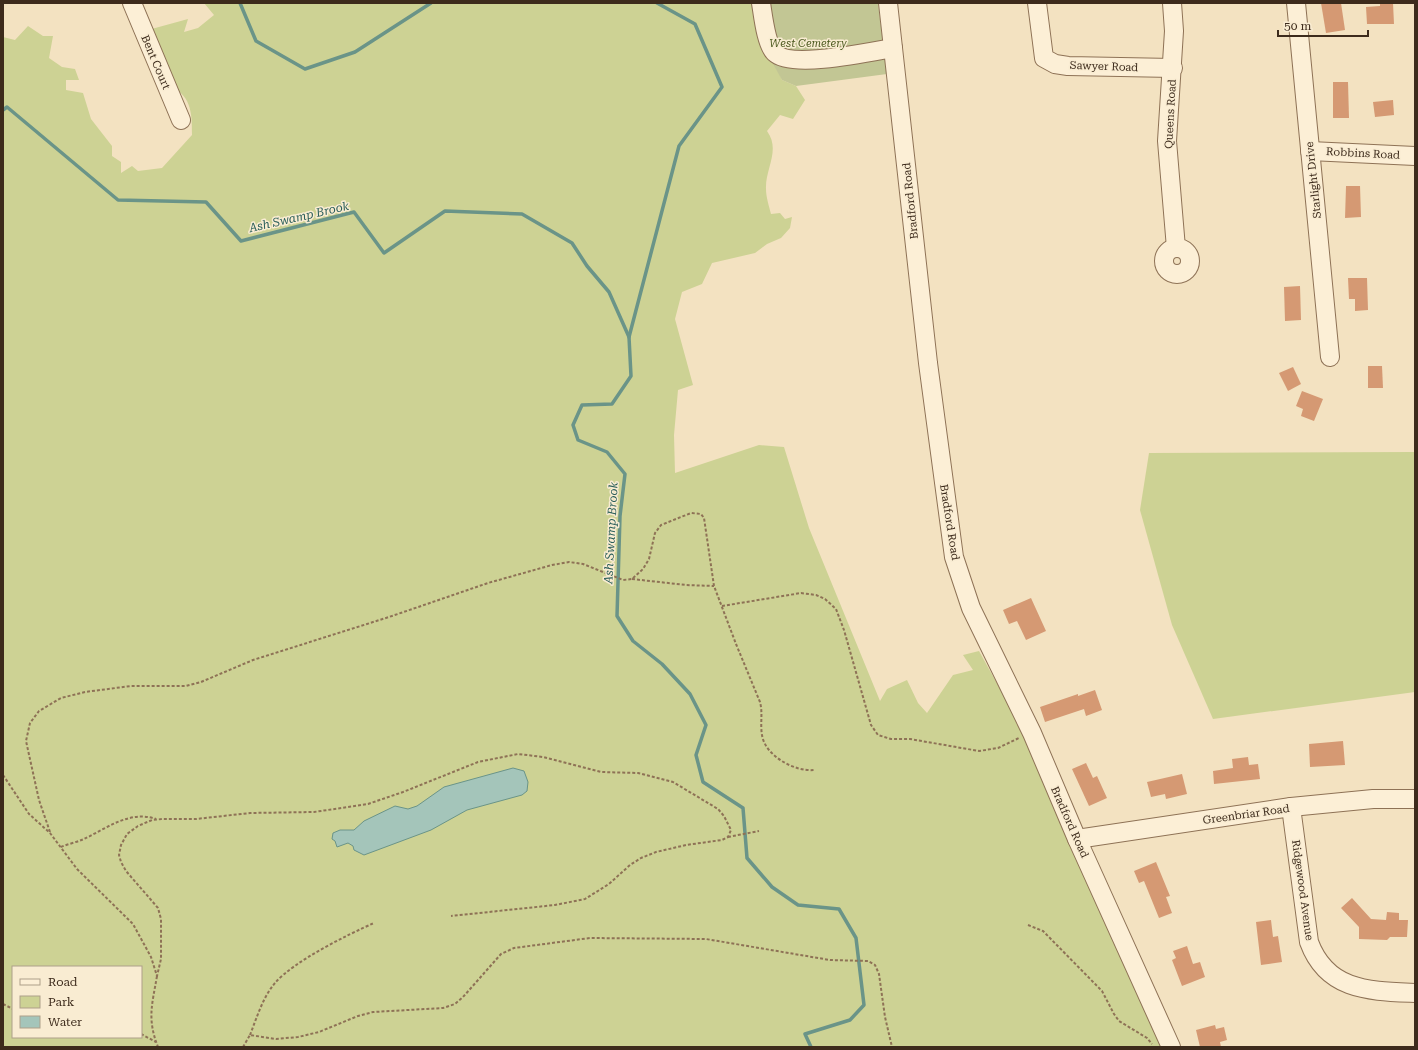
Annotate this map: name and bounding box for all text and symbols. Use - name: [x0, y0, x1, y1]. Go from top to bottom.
- scale bar: [1278, 12, 1368, 38]
- text: 50 m: [1284, 19, 1311, 33]
- street label: Bent Court: [138, 33, 173, 91]
- park label: West Cemetery: [769, 37, 847, 50]
- street label: Sawyer Road: [1069, 59, 1139, 74]
- street label: Queens Road: [1162, 79, 1179, 149]
- street label: Starlight Drive: [1303, 141, 1324, 219]
- street label: Robbins Road: [1326, 145, 1400, 162]
- street label: Bradford Road: [900, 162, 921, 240]
- water label: Ash Swamp Brook: [247, 199, 351, 236]
- water label: Ash Swamp Brook: [601, 481, 621, 585]
- street label: Bradford Road: [937, 483, 962, 561]
- street label: Bradford Road: [1048, 784, 1091, 860]
- street label: Greenbriar Road: [1202, 802, 1290, 827]
- street label: Ridgewood Avenue: [1289, 839, 1316, 941]
- legend: [12, 966, 142, 1038]
- text: Road: [48, 975, 78, 989]
- text: Park: [48, 995, 75, 1009]
- text: Water: [48, 1015, 82, 1029]

